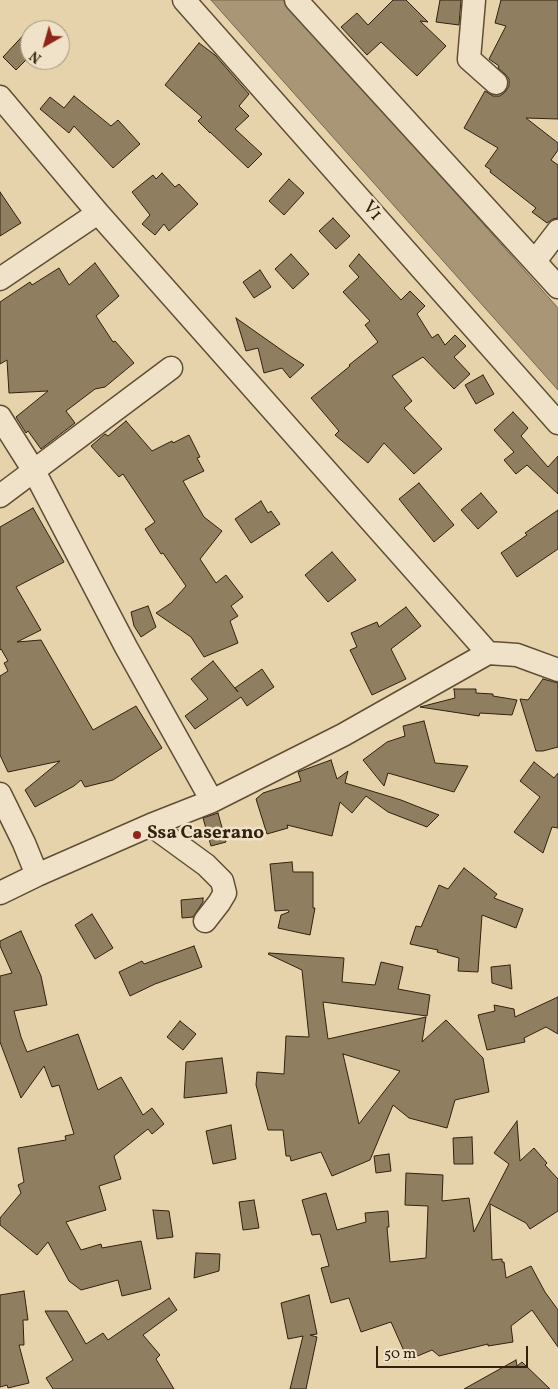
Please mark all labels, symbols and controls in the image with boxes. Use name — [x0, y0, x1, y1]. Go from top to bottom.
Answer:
north arrow — [20, 20, 70, 70]
text: N — [26, 46, 46, 67]
street label: V1 — [356, 197, 386, 227]
place label: Ssa Caserano — [147, 824, 264, 846]
marker: Ssa Caserano — [131, 829, 143, 841]
scale bar — [378, 1336, 530, 1368]
text: 50 m — [384, 1344, 416, 1365]

